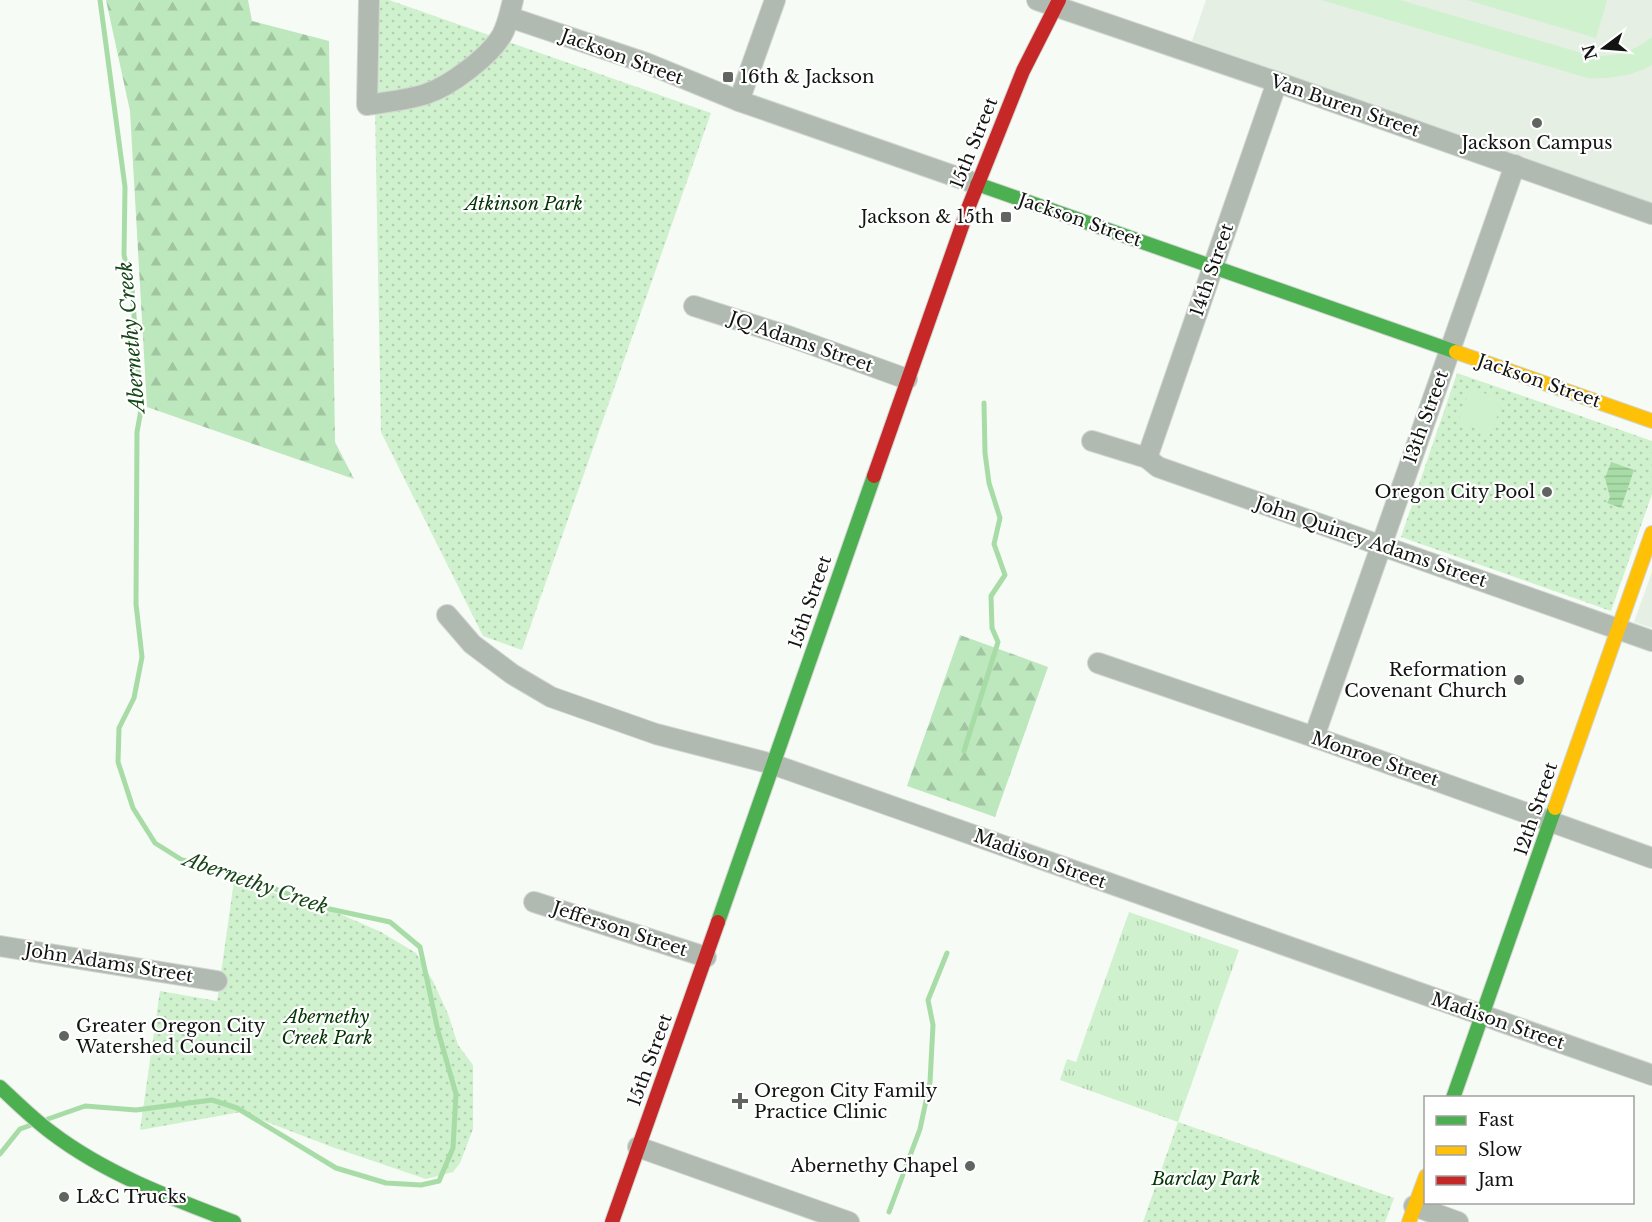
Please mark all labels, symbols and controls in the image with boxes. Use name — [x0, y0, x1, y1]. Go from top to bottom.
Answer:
north arrow — [1574, 18, 1634, 78]
street label: Jackson Street — [556, 24, 686, 89]
text: N — [1578, 42, 1601, 62]
place label: 16th & Jackson — [740, 66, 874, 88]
marker: 16th & Jackson — [721, 70, 735, 84]
street label: Van Buren Street — [1267, 70, 1423, 142]
street label: 15th Street — [946, 94, 1002, 192]
marker: Jackson Campus — [1530, 116, 1544, 130]
place label: Jackson Campus — [1460, 132, 1612, 154]
street label: Jackson Street — [1014, 188, 1145, 251]
park label: Atkinson Park — [463, 193, 583, 215]
place label: Jackson & 15th — [859, 206, 994, 228]
marker: Jackson & 15th — [999, 210, 1013, 224]
street label: 14th Street — [1186, 220, 1238, 319]
water label: Abernethy Creek — [112, 261, 150, 416]
street label: JQ Adams Street — [724, 306, 876, 377]
street label: Jackson Street — [1473, 349, 1604, 412]
street label: 13th Street — [1399, 367, 1453, 467]
place label: Oregon City Pool — [1375, 481, 1535, 503]
marker: Oregon City Pool — [1540, 485, 1554, 499]
street label: John Quincy Adams Street — [1250, 491, 1490, 592]
street label: 15th Street — [784, 552, 836, 651]
place label: Reformation Covenant Church — [1344, 659, 1507, 702]
marker: Reformation Covenant Church — [1512, 673, 1526, 687]
street label: Monroe Street — [1308, 727, 1442, 791]
street label: 12th Street — [1510, 759, 1562, 859]
street label: Madison Street — [971, 825, 1110, 893]
water label: Abernethy Creek — [178, 846, 331, 919]
street label: Jefferson Street — [548, 896, 690, 961]
street label: John Adams Street — [21, 939, 195, 987]
street label: Madison Street — [1428, 988, 1568, 1054]
park label: Abernethy Creek Park — [282, 1006, 373, 1049]
street label: 15th Street — [623, 1011, 677, 1109]
place label: Greater Oregon City Watershed Council — [75, 1015, 266, 1058]
marker: Greater Oregon City Watershed Council — [57, 1029, 71, 1043]
place label: Oregon City Family Practice Clinic — [754, 1080, 938, 1123]
marker: Oregon City Family Practice Clinic — [731, 1092, 749, 1110]
legend — [1424, 1096, 1634, 1204]
text: Fast — [1478, 1109, 1515, 1131]
text: Slow — [1478, 1139, 1523, 1161]
place label: Abernethy Chapel — [790, 1155, 958, 1177]
marker: Abernethy Chapel — [963, 1159, 977, 1173]
park label: Barclay Park — [1151, 1168, 1260, 1190]
text: Jam — [1476, 1169, 1514, 1191]
place label: L&C Trucks — [76, 1186, 187, 1208]
marker: L&C Trucks — [57, 1190, 71, 1204]

